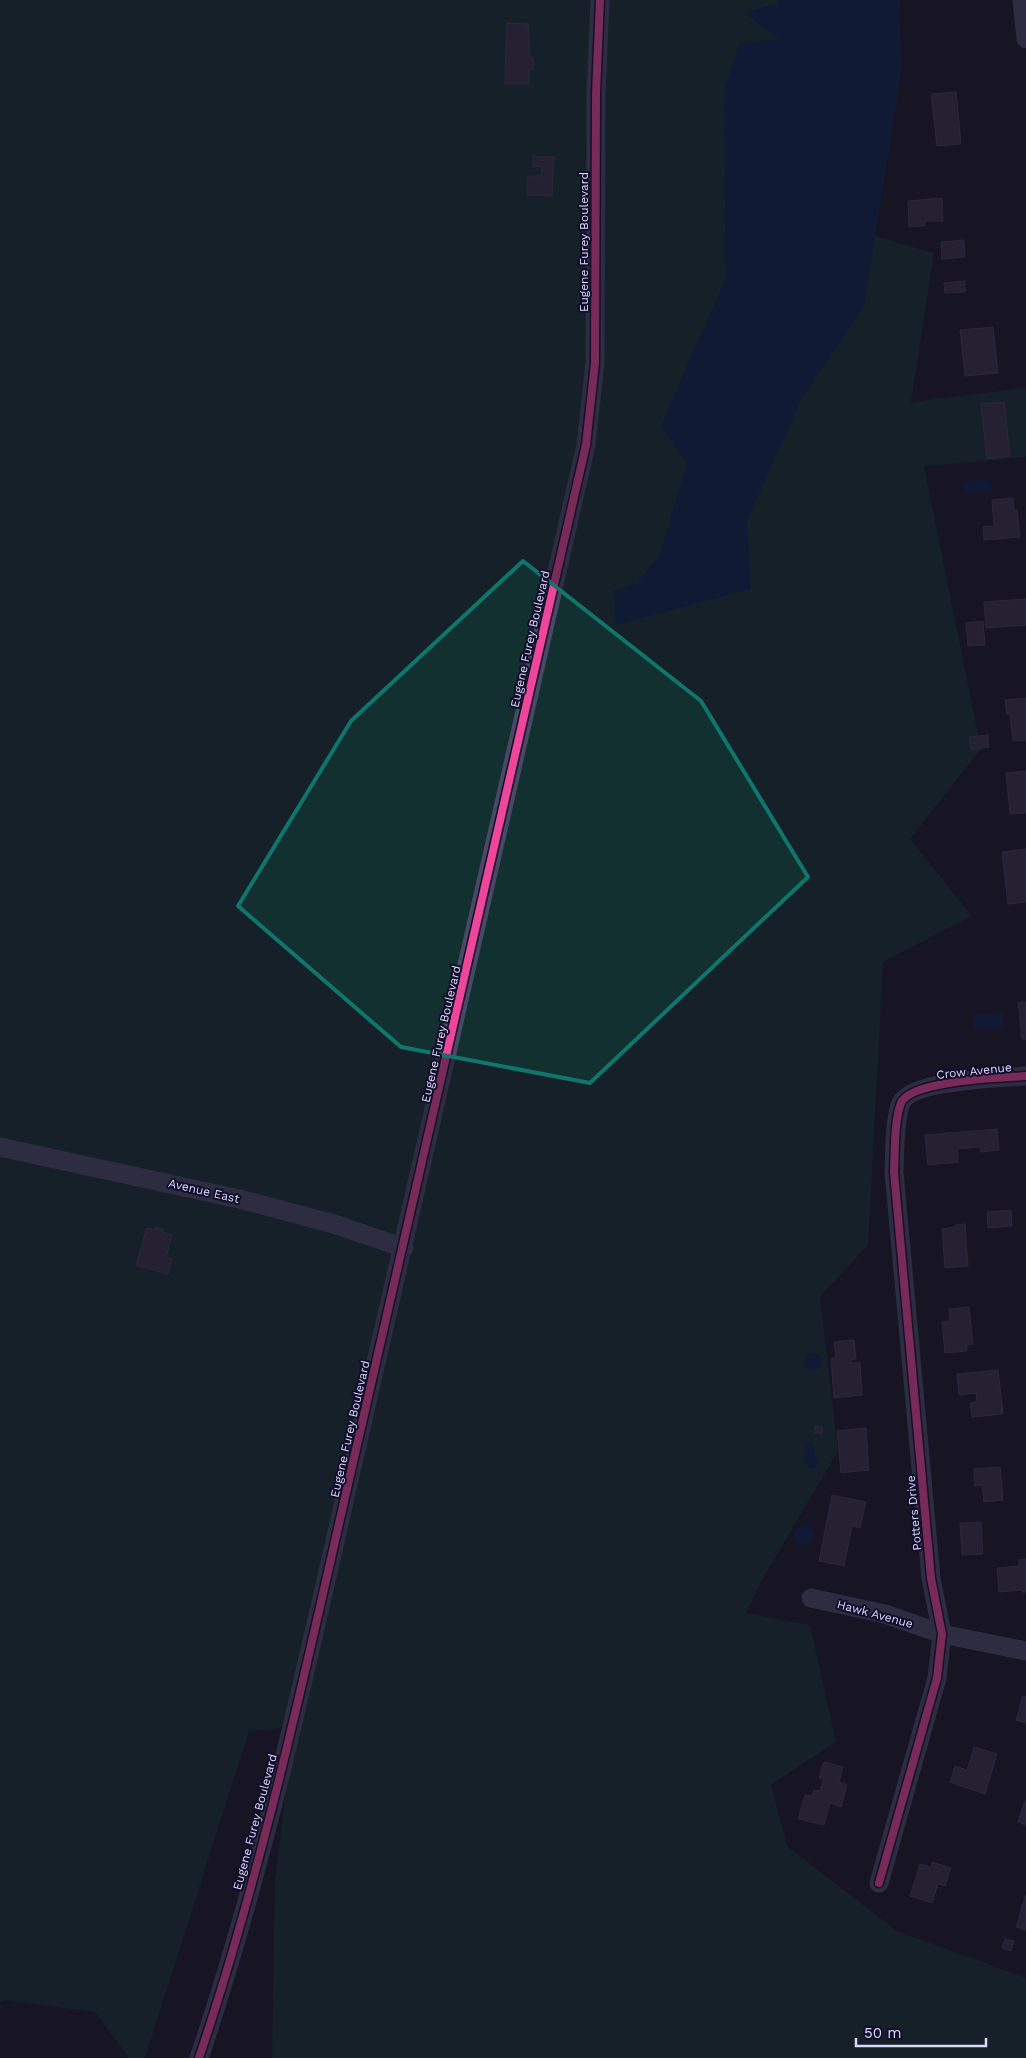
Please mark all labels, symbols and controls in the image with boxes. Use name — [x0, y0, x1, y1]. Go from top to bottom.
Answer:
street label: Eugene Furey Boulevard — [577, 172, 591, 312]
street label: Eugene Furey Boulevard — [507, 569, 553, 709]
street label: Eugene Furey Boulevard — [418, 964, 464, 1104]
street label: Crow Avenue — [936, 1060, 1012, 1082]
street label: Avenue East — [167, 1176, 241, 1206]
street label: Eugene Furey Boulevard — [327, 1359, 373, 1499]
street label: Potters Drive — [904, 1475, 924, 1551]
street label: Hawk Avenue — [836, 1597, 915, 1631]
street label: Eugene Furey Boulevard — [230, 1752, 280, 1892]
scale bar — [856, 2016, 986, 2048]
text: 50 m — [864, 2024, 901, 2042]

